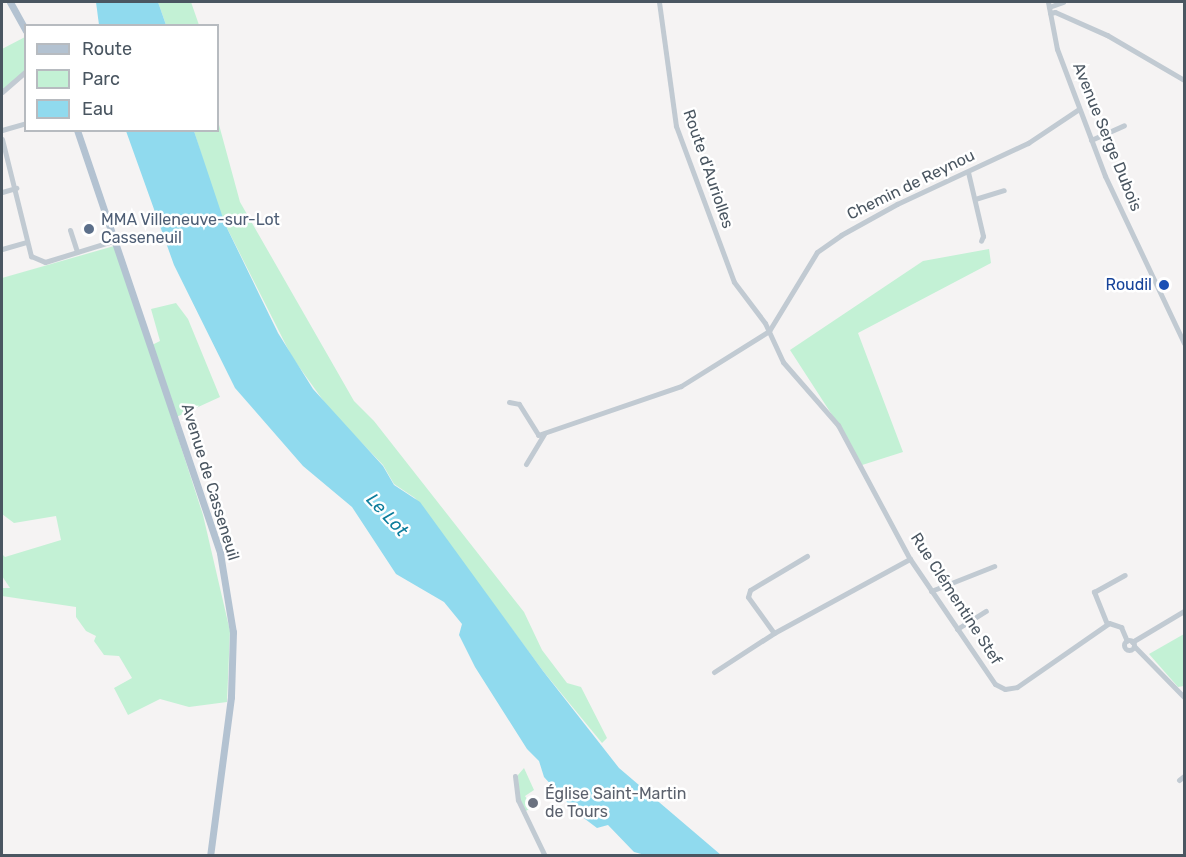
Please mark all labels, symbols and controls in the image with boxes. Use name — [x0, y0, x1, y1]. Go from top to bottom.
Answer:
legend — [24, 24, 219, 132]
text: Route — [82, 38, 132, 60]
street label: Avenue Serge Dubois — [1068, 60, 1146, 214]
text: Parc — [82, 68, 120, 90]
text: Eau — [82, 98, 114, 120]
street label: Route d'Auriolles — [679, 107, 737, 231]
street label: Chemin de Reynou — [844, 146, 978, 224]
place label: MMA Villeneuve-sur-Lot Casseneuil — [101, 210, 281, 248]
marker: MMA Villeneuve-sur-Lot Casseneuil — [82, 222, 96, 236]
place label: Roudil — [1106, 275, 1152, 295]
marker: Roudil — [1157, 278, 1171, 292]
street label: Avenue de Casseneuil — [177, 401, 243, 563]
water label: Le Lot — [362, 489, 412, 541]
street label: Rue Clémentine Stef — [906, 530, 1006, 668]
place label: Église Saint-Martin de Tours — [545, 784, 686, 822]
marker: Église Saint-Martin de Tours — [526, 796, 540, 810]

